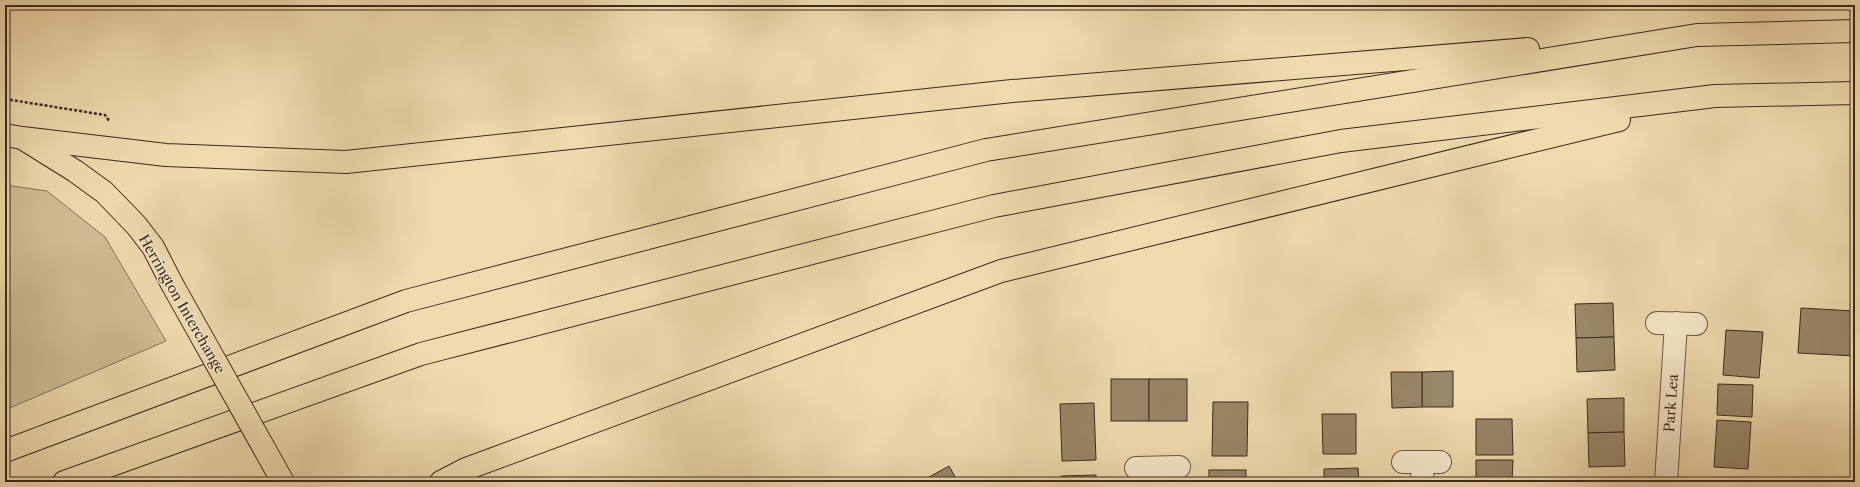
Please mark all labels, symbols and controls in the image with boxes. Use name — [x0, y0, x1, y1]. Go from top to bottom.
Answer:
street label: Herrington Interchange — [135, 231, 229, 377]
street label: Park Lea — [1660, 373, 1682, 433]

